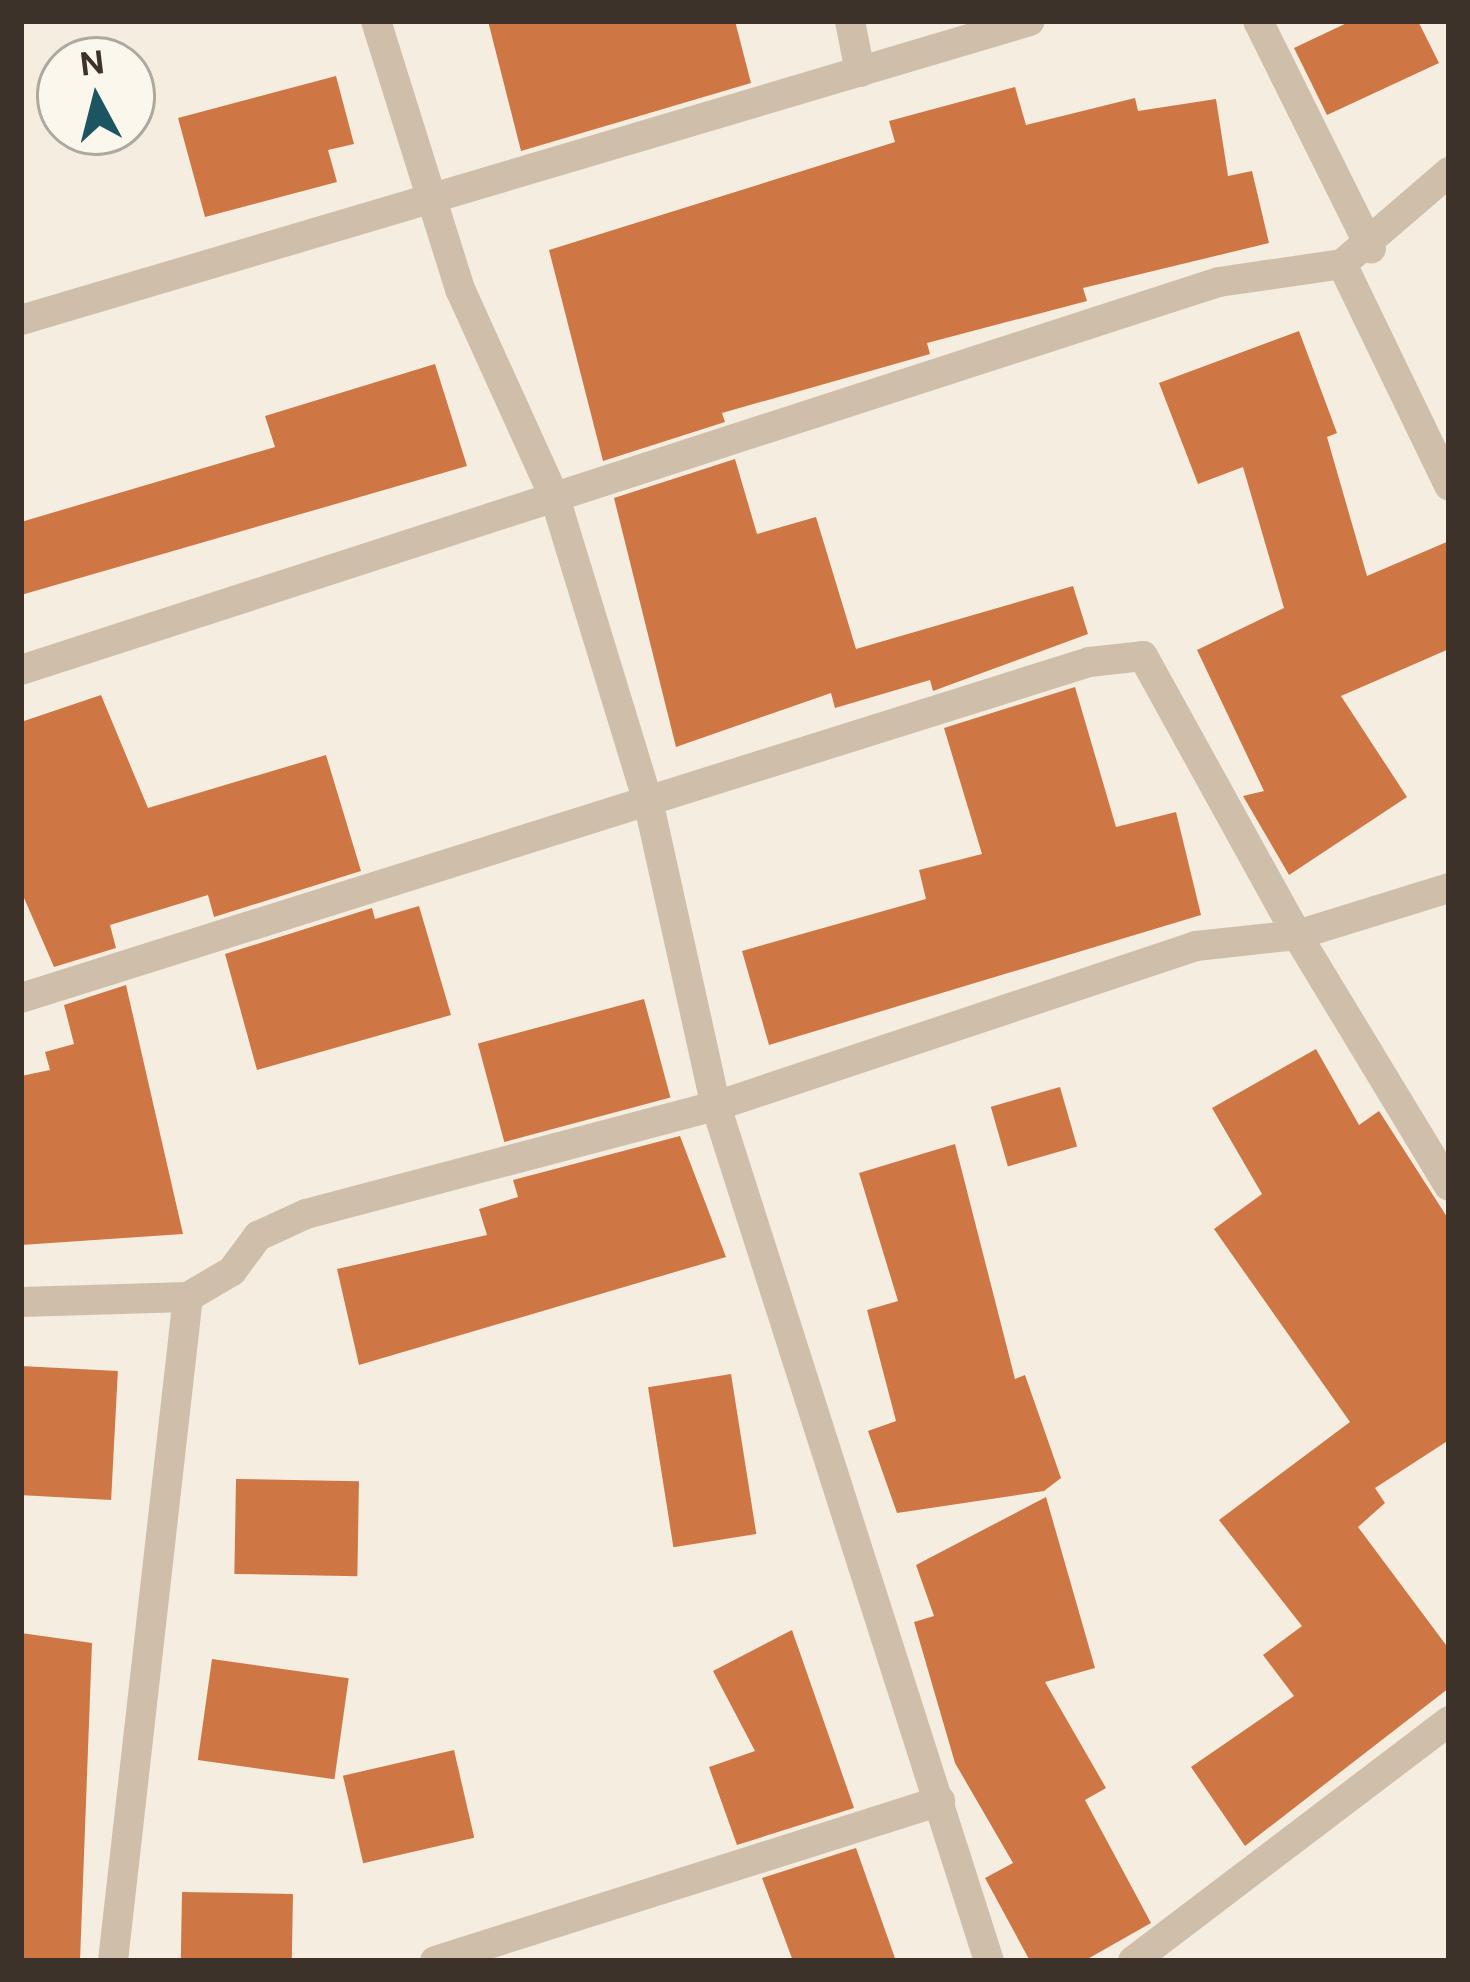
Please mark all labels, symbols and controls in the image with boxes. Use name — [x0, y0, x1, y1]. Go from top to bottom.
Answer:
north arrow — [36, 36, 156, 156]
text: N — [77, 40, 106, 86]

